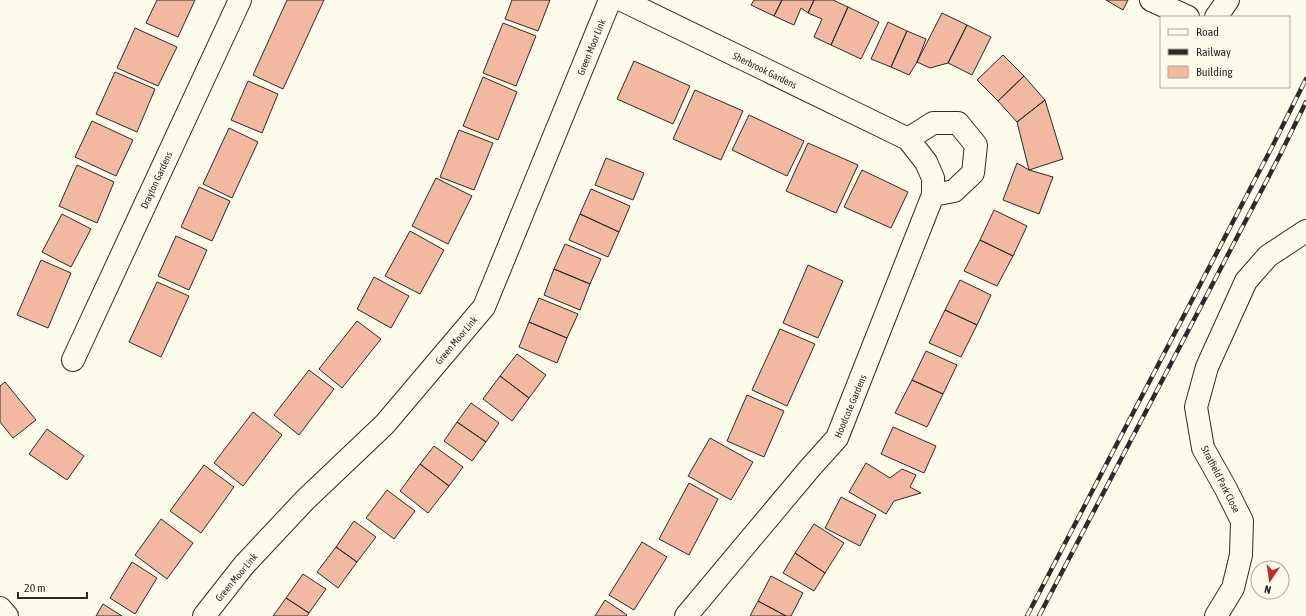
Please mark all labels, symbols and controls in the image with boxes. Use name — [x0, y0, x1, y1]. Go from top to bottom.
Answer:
legend — [1160, 16, 1290, 88]
street label: Green Moor Link — [575, 17, 608, 77]
text: Road — [1196, 25, 1219, 39]
text: Railway — [1196, 45, 1231, 59]
street label: Sherbrook Gardens — [731, 50, 799, 91]
text: Building — [1196, 65, 1234, 79]
street label: Drayton Gardens — [138, 150, 175, 210]
street label: Green Moor Link — [433, 314, 480, 367]
street label: Hoodcote Gardens — [832, 373, 869, 439]
street label: Stratfield Park Close — [1199, 444, 1242, 515]
street label: Green Moor Link — [213, 551, 260, 604]
north arrow — [1250, 560, 1290, 600]
scale bar — [18, 574, 87, 600]
text: 20 m — [24, 581, 46, 595]
text: N — [1263, 583, 1272, 596]

